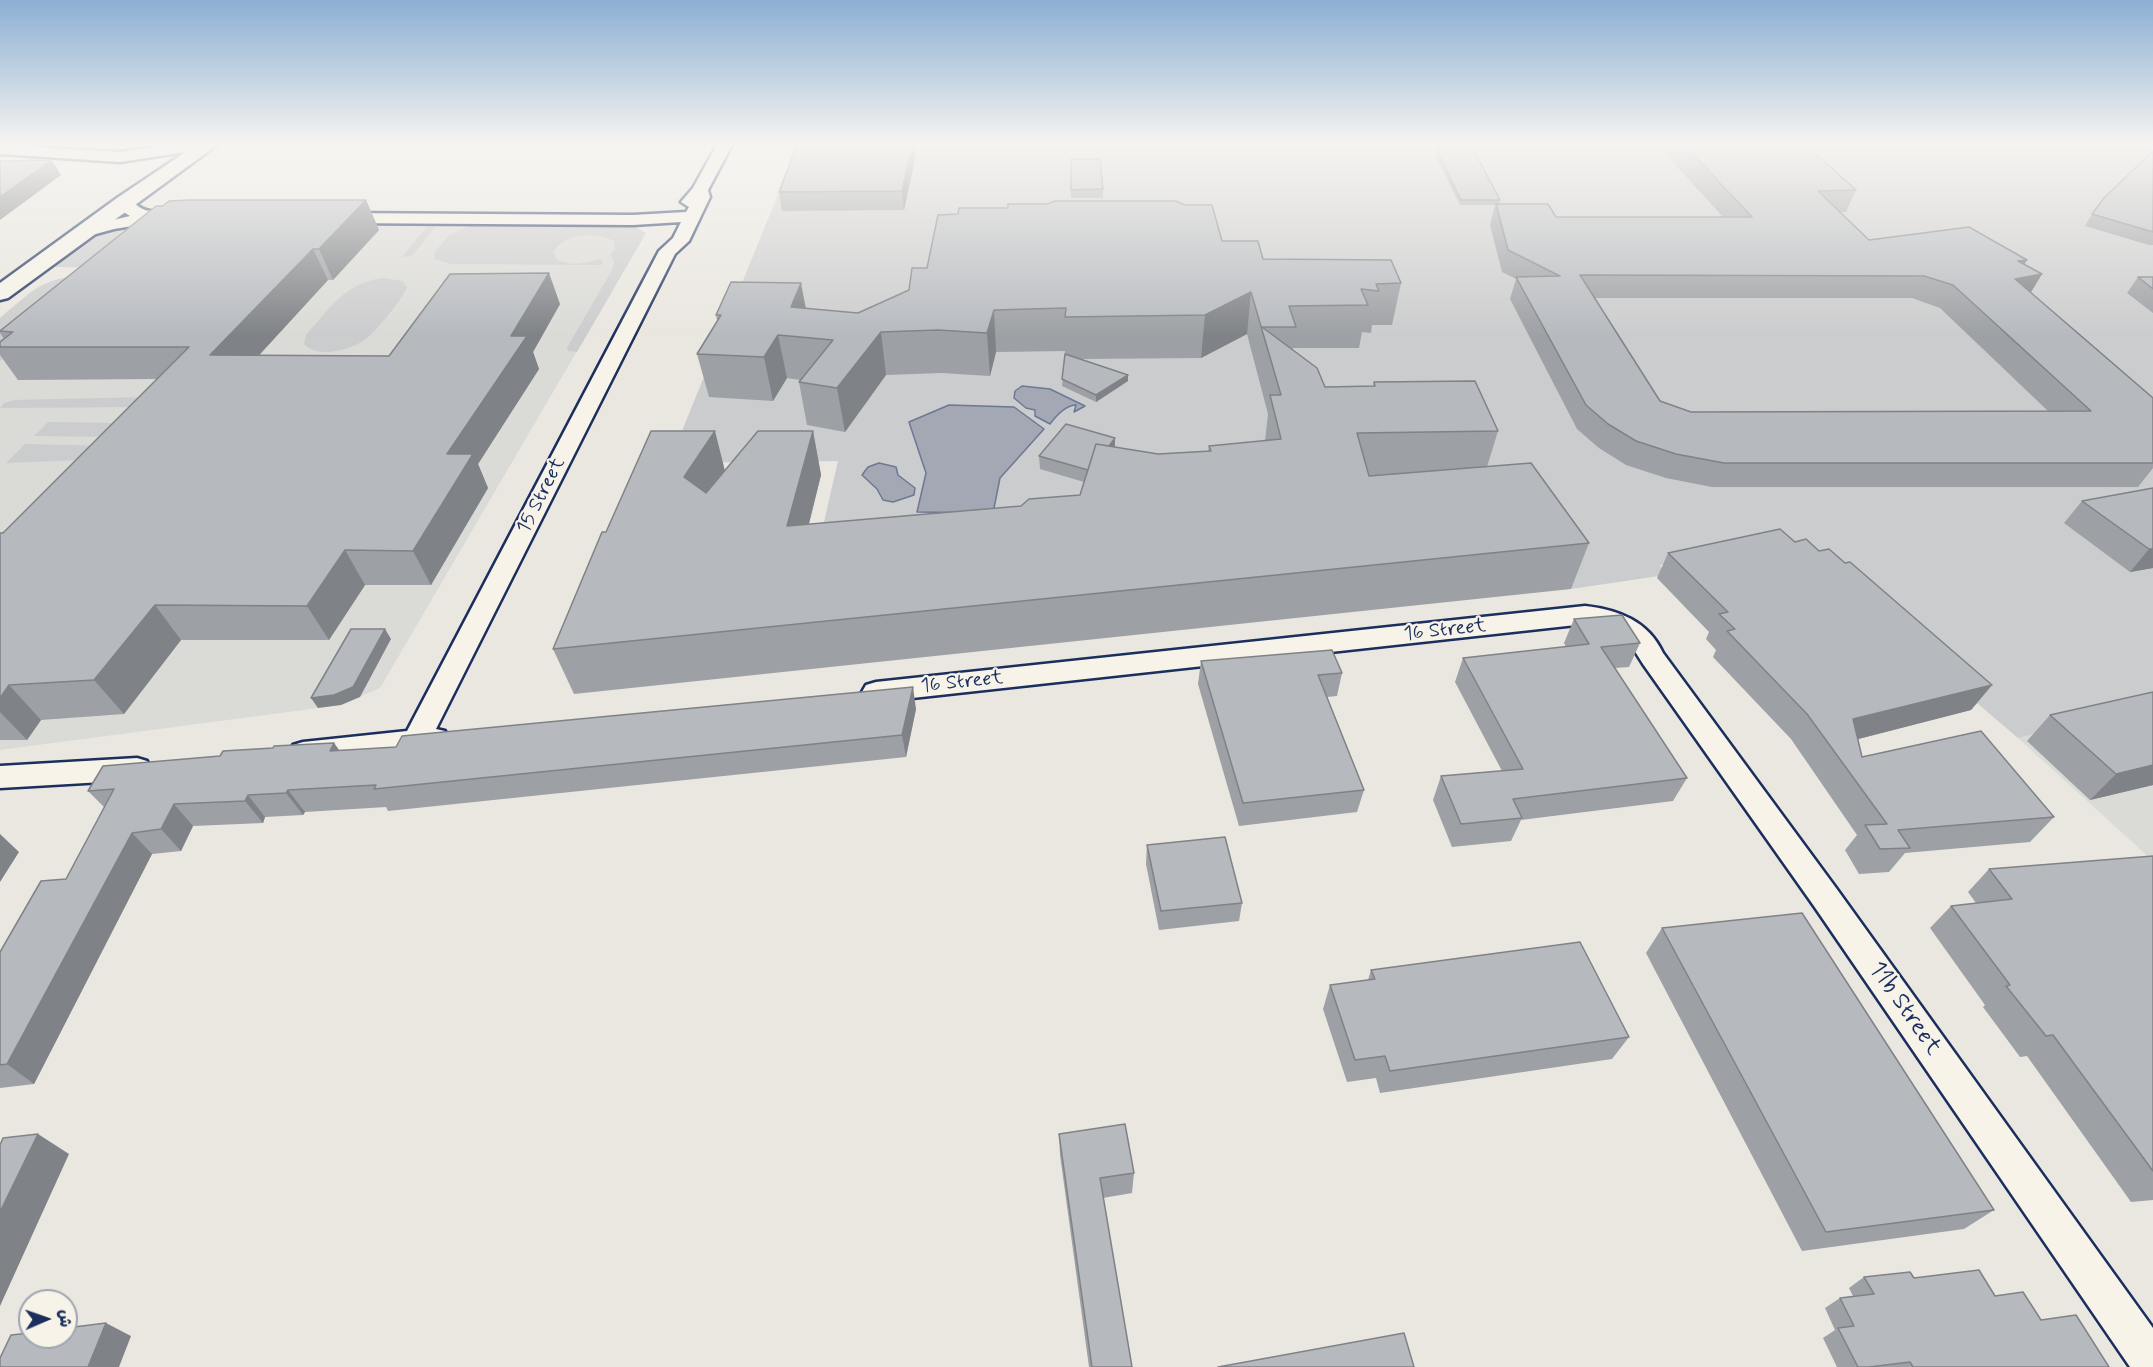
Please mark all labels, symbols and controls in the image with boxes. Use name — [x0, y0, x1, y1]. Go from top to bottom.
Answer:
street label: 15 Street — [513, 454, 571, 538]
street label: 16 Street — [1403, 615, 1487, 647]
street label: 16 Street — [920, 667, 1004, 699]
street label: 11b Street — [1861, 956, 1947, 1062]
north arrow — [18, 1289, 78, 1349]
text: ش — [54, 1309, 75, 1328]

